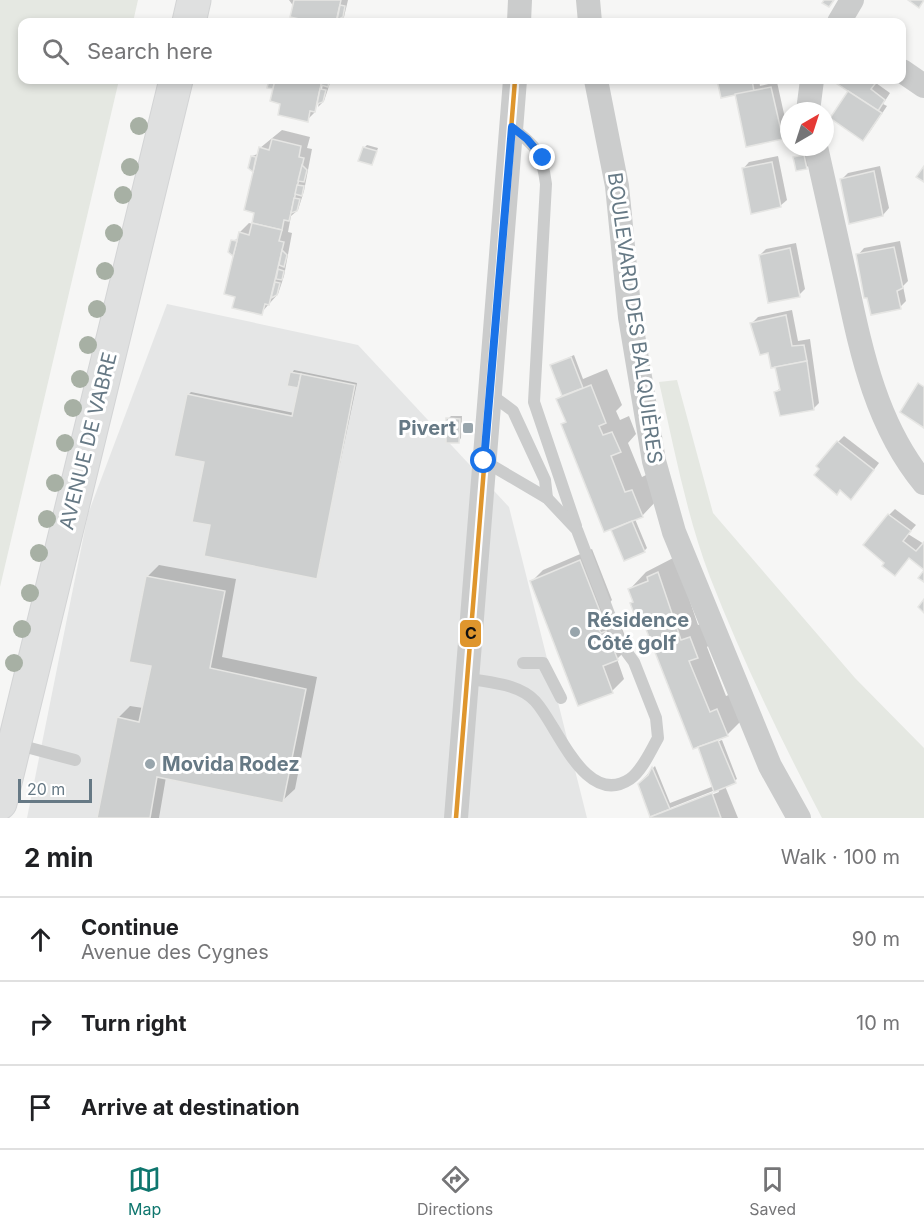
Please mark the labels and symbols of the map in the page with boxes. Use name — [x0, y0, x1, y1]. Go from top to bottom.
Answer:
north arrow — [780, 102, 834, 156]
route end — [529, 144, 555, 170]
street label: BOULEVARD DES BALQUIÈRES — [603, 171, 668, 465]
street label: AVENUE DE VABRE — [54, 350, 122, 532]
place label: Pivert — [398, 416, 456, 440]
marker: Pivert — [461, 421, 475, 435]
route start — [470, 447, 496, 473]
place label: Résidence Côté golf — [587, 608, 689, 655]
line badge: C — [459, 619, 482, 648]
text: C — [465, 623, 477, 643]
marker: Résidence Côté golf — [568, 625, 582, 639]
place label: Movida Rodez — [162, 752, 300, 776]
marker: Movida Rodez — [143, 757, 157, 771]
scale bar — [18, 776, 92, 804]

